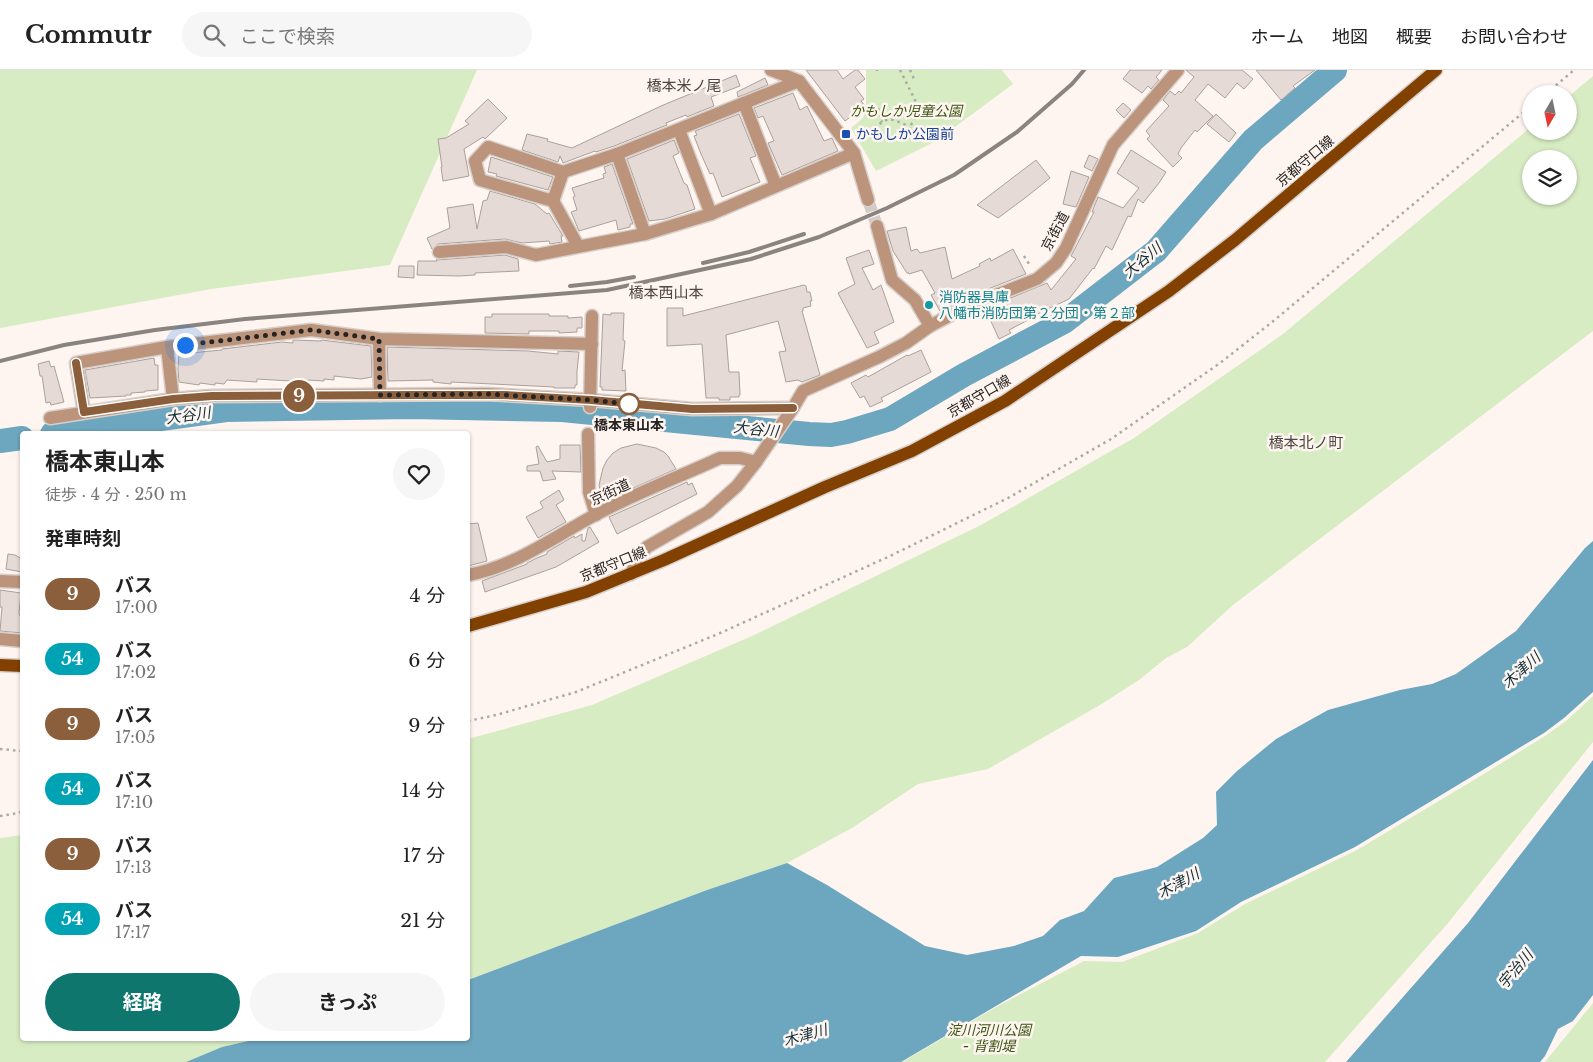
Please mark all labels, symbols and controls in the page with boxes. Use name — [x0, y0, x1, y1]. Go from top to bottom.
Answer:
search box — [182, 12, 532, 57]
text: Commutr — [25, 20, 152, 49]
icon: search — [200, 21, 228, 49]
text: ここで検索 — [240, 25, 335, 48]
text: ホーム — [1251, 26, 1304, 48]
text: 地図 — [1332, 26, 1368, 48]
text: 概要 — [1396, 26, 1432, 48]
text: お問い合わせ — [1460, 26, 1568, 48]
district label: 橋本米ノ尾 — [646, 76, 722, 95]
north arrow — [1522, 85, 1578, 140]
map controls — [1522, 85, 1577, 205]
park label: かもしか児童公園 — [850, 102, 964, 120]
place label: かもしか公園前 — [856, 125, 954, 143]
marker: かもしか公園前 — [840, 128, 852, 140]
street label: 京都守口線 — [1272, 132, 1338, 190]
button: layers — [1522, 150, 1577, 205]
street label: 京街道 — [1037, 208, 1073, 254]
water label: 大谷川 — [1119, 237, 1167, 282]
district label: 橋本西山本 — [628, 283, 704, 302]
place label: 消防器具庫 八幡市消防団第２分団・第２部 — [939, 288, 1135, 322]
marker: 消防器具庫 八幡市消防団第２分団・第２部 — [923, 299, 935, 311]
your location — [173, 333, 198, 358]
street label: 京都守口線 — [944, 371, 1014, 421]
line badge: 9 — [283, 380, 315, 412]
text: 9 — [293, 385, 305, 407]
marker: 橋本東山本 — [618, 393, 640, 415]
water label: 大谷川 — [164, 402, 214, 428]
place label: 橋本東山本 — [594, 416, 664, 434]
water label: 大谷川 — [733, 417, 781, 441]
district label: 橋本北ノ町 — [1268, 433, 1344, 452]
text: 橋本東山本 — [45, 447, 165, 476]
button: heart — [393, 448, 445, 500]
street label: 京街道 — [587, 475, 633, 509]
text: 徒歩 · 4 分 · 250 m — [45, 484, 187, 504]
text: 発車時刻 — [45, 527, 121, 550]
street label: 京都守口線 — [577, 543, 649, 585]
text: バス — [115, 574, 153, 597]
text: 9 — [66, 583, 79, 605]
text: 4 分 — [409, 584, 445, 607]
text: 17:00 — [115, 597, 158, 617]
text: バス — [115, 639, 153, 662]
water label: 木津川 — [1498, 647, 1546, 692]
text: 54 — [61, 648, 84, 670]
text: 6 分 — [408, 649, 445, 672]
text: 17:02 — [115, 662, 156, 682]
text: バス — [115, 704, 153, 727]
text: 9 — [66, 713, 79, 735]
text: 9 分 — [408, 714, 445, 737]
text: 17:05 — [115, 727, 155, 747]
text: バス — [115, 769, 153, 792]
text: 54 — [61, 778, 84, 800]
text: 14 分 — [401, 779, 445, 802]
text: 17:10 — [115, 792, 153, 812]
text: バス — [115, 834, 153, 857]
text: 9 — [66, 843, 79, 865]
text: 17 分 — [403, 844, 445, 867]
text: 17:13 — [115, 857, 152, 877]
water label: 木津川 — [1154, 863, 1204, 902]
text: バス — [115, 899, 153, 922]
text: 54 — [61, 908, 84, 930]
text: 21 分 — [400, 909, 445, 932]
text: 17:17 — [115, 922, 150, 942]
water label: 宇治川 — [1493, 944, 1538, 992]
button: 経路 — [45, 973, 240, 1031]
button: きっぷ — [250, 973, 445, 1031]
water label: 木津川 — [781, 1019, 831, 1050]
park label: 淀川河川公園 - 背割堤 — [947, 1021, 1033, 1055]

